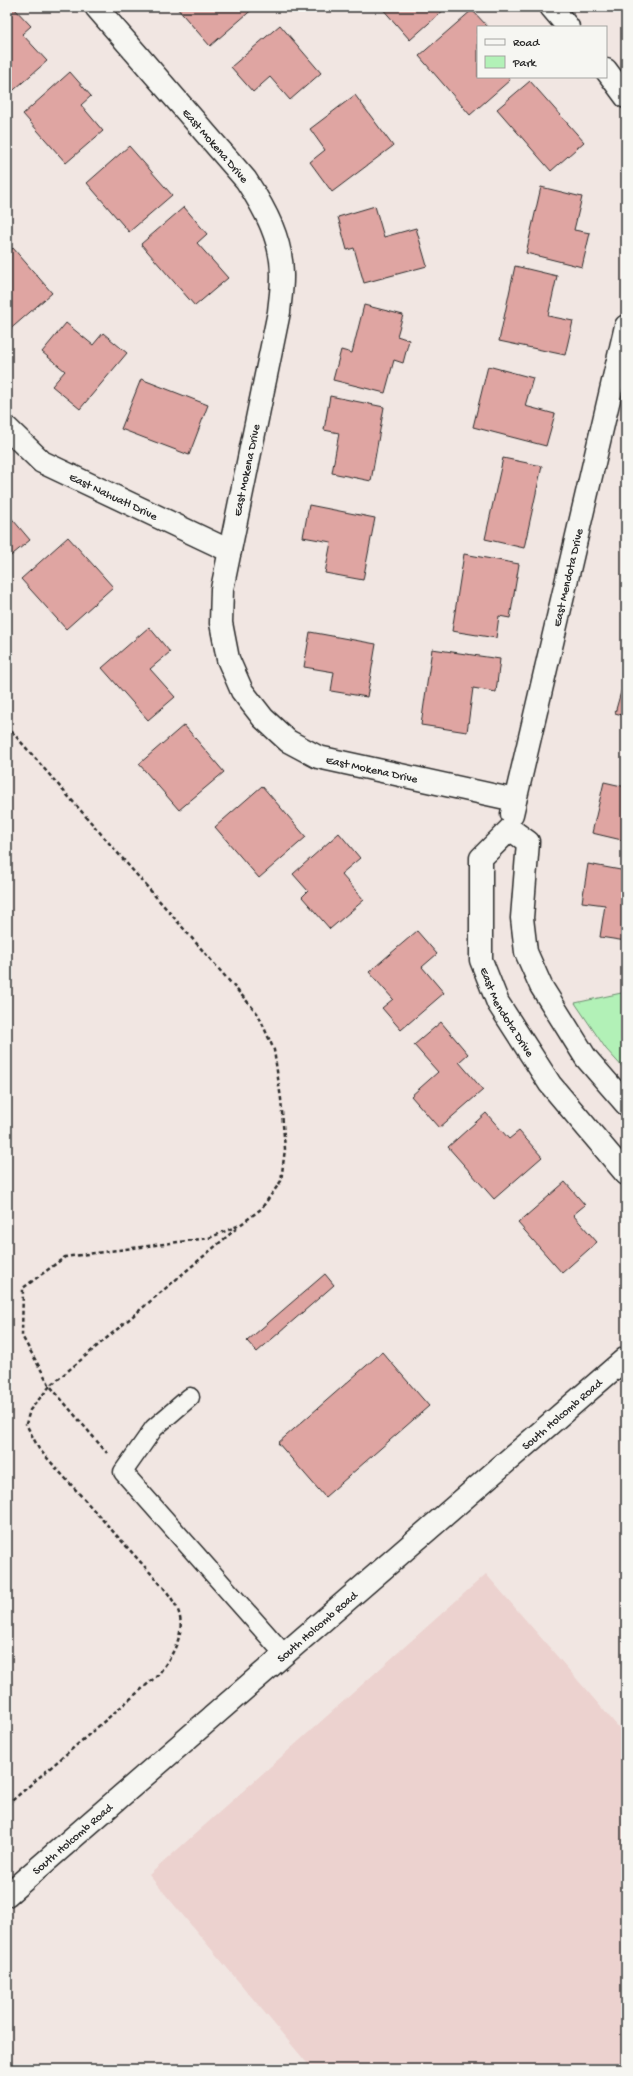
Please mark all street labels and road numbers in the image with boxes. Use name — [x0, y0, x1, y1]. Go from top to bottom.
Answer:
street label: East Mokena Drive — [178, 107, 251, 187]
street label: East Mokena Drive — [231, 422, 265, 518]
street label: East Nahuatl Drive — [66, 471, 160, 525]
street label: East Mendota Drive — [551, 527, 588, 628]
street label: East Mokena Drive — [324, 754, 420, 788]
street label: East Mendota Drive — [476, 966, 536, 1061]
street label: South Holcomb Road — [520, 1376, 606, 1454]
street label: South Holcomb Road — [275, 1589, 362, 1666]
street label: South Holcomb Road — [30, 1801, 117, 1879]

